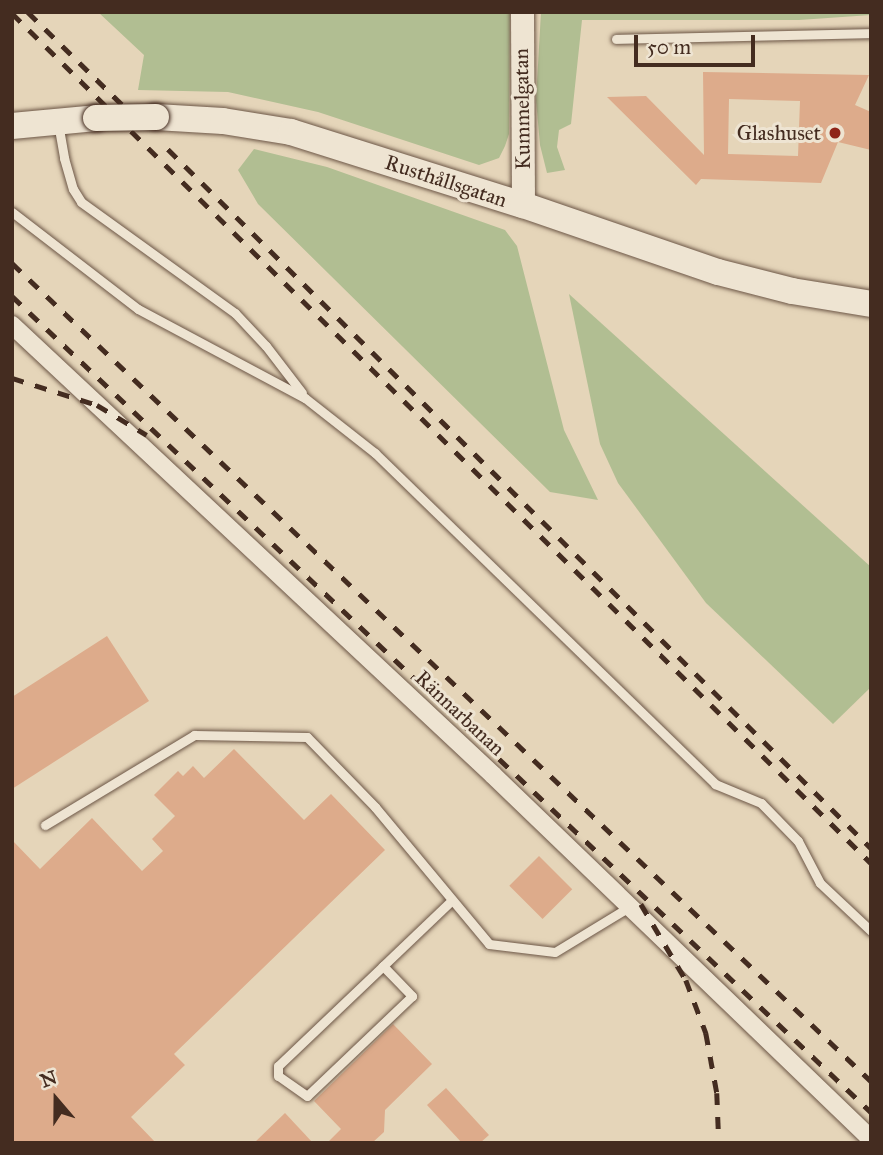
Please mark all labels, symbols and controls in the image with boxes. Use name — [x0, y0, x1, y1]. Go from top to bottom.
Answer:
scale bar — [638, 21, 759, 65]
text: 50 m — [647, 34, 691, 60]
street label: Kummelgatan — [508, 48, 536, 170]
place label: Glashuset — [737, 120, 821, 146]
marker: Glashuset — [827, 125, 843, 141]
street label: Rusthållsgatan — [382, 149, 510, 213]
street label: Rännarbanan — [410, 665, 510, 761]
north arrow — [21, 1064, 91, 1134]
text: N — [37, 1065, 60, 1092]

